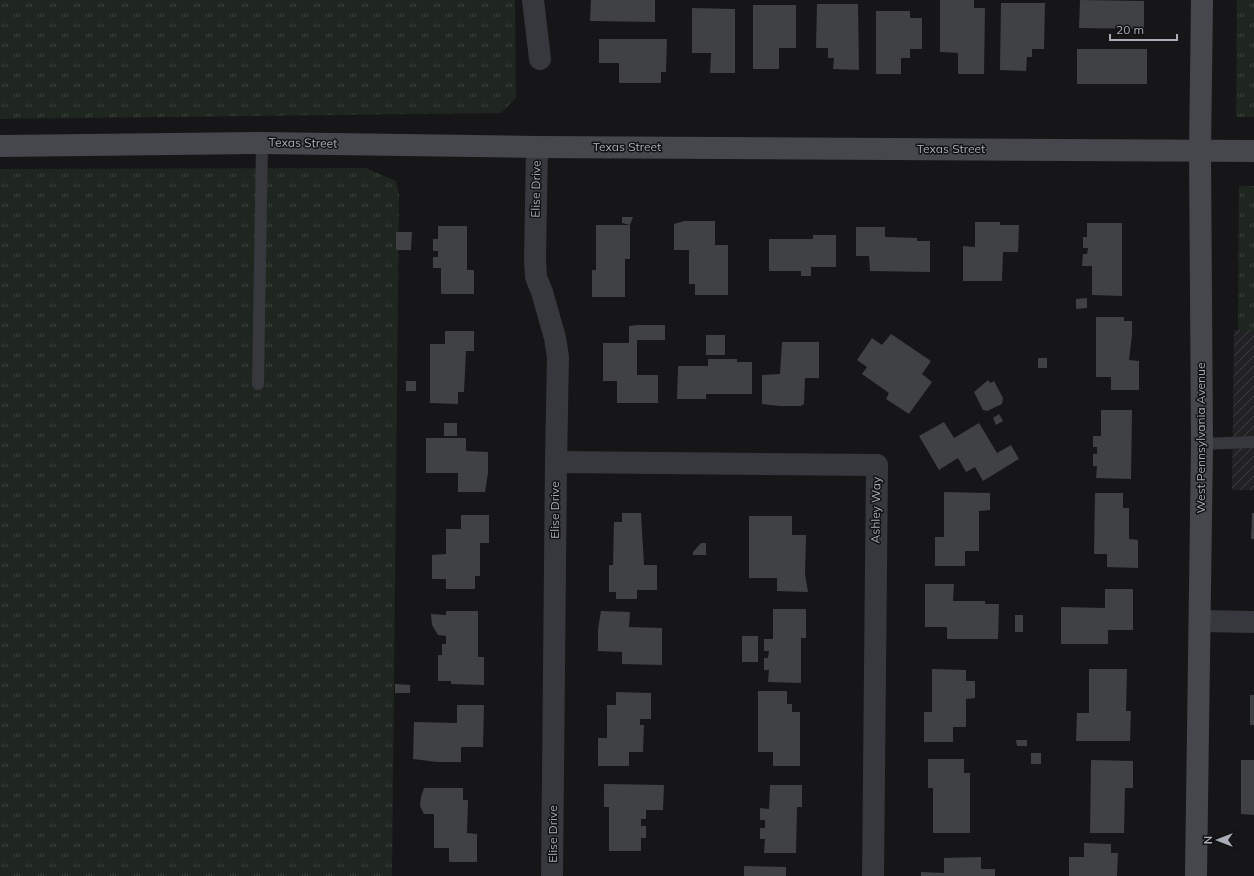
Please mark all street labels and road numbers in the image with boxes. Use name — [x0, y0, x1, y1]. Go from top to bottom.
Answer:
street label: Texas Street — [269, 134, 337, 151]
street label: Texas Street — [593, 139, 661, 154]
street label: Texas Street — [917, 141, 985, 156]
street label: Elise Drive — [528, 160, 543, 218]
street label: West Pennsylvania Avenue — [1193, 362, 1208, 514]
street label: Ashley Way — [867, 476, 884, 543]
street label: Elise Drive — [547, 481, 562, 539]
street label: Elise Drive — [545, 805, 560, 863]

